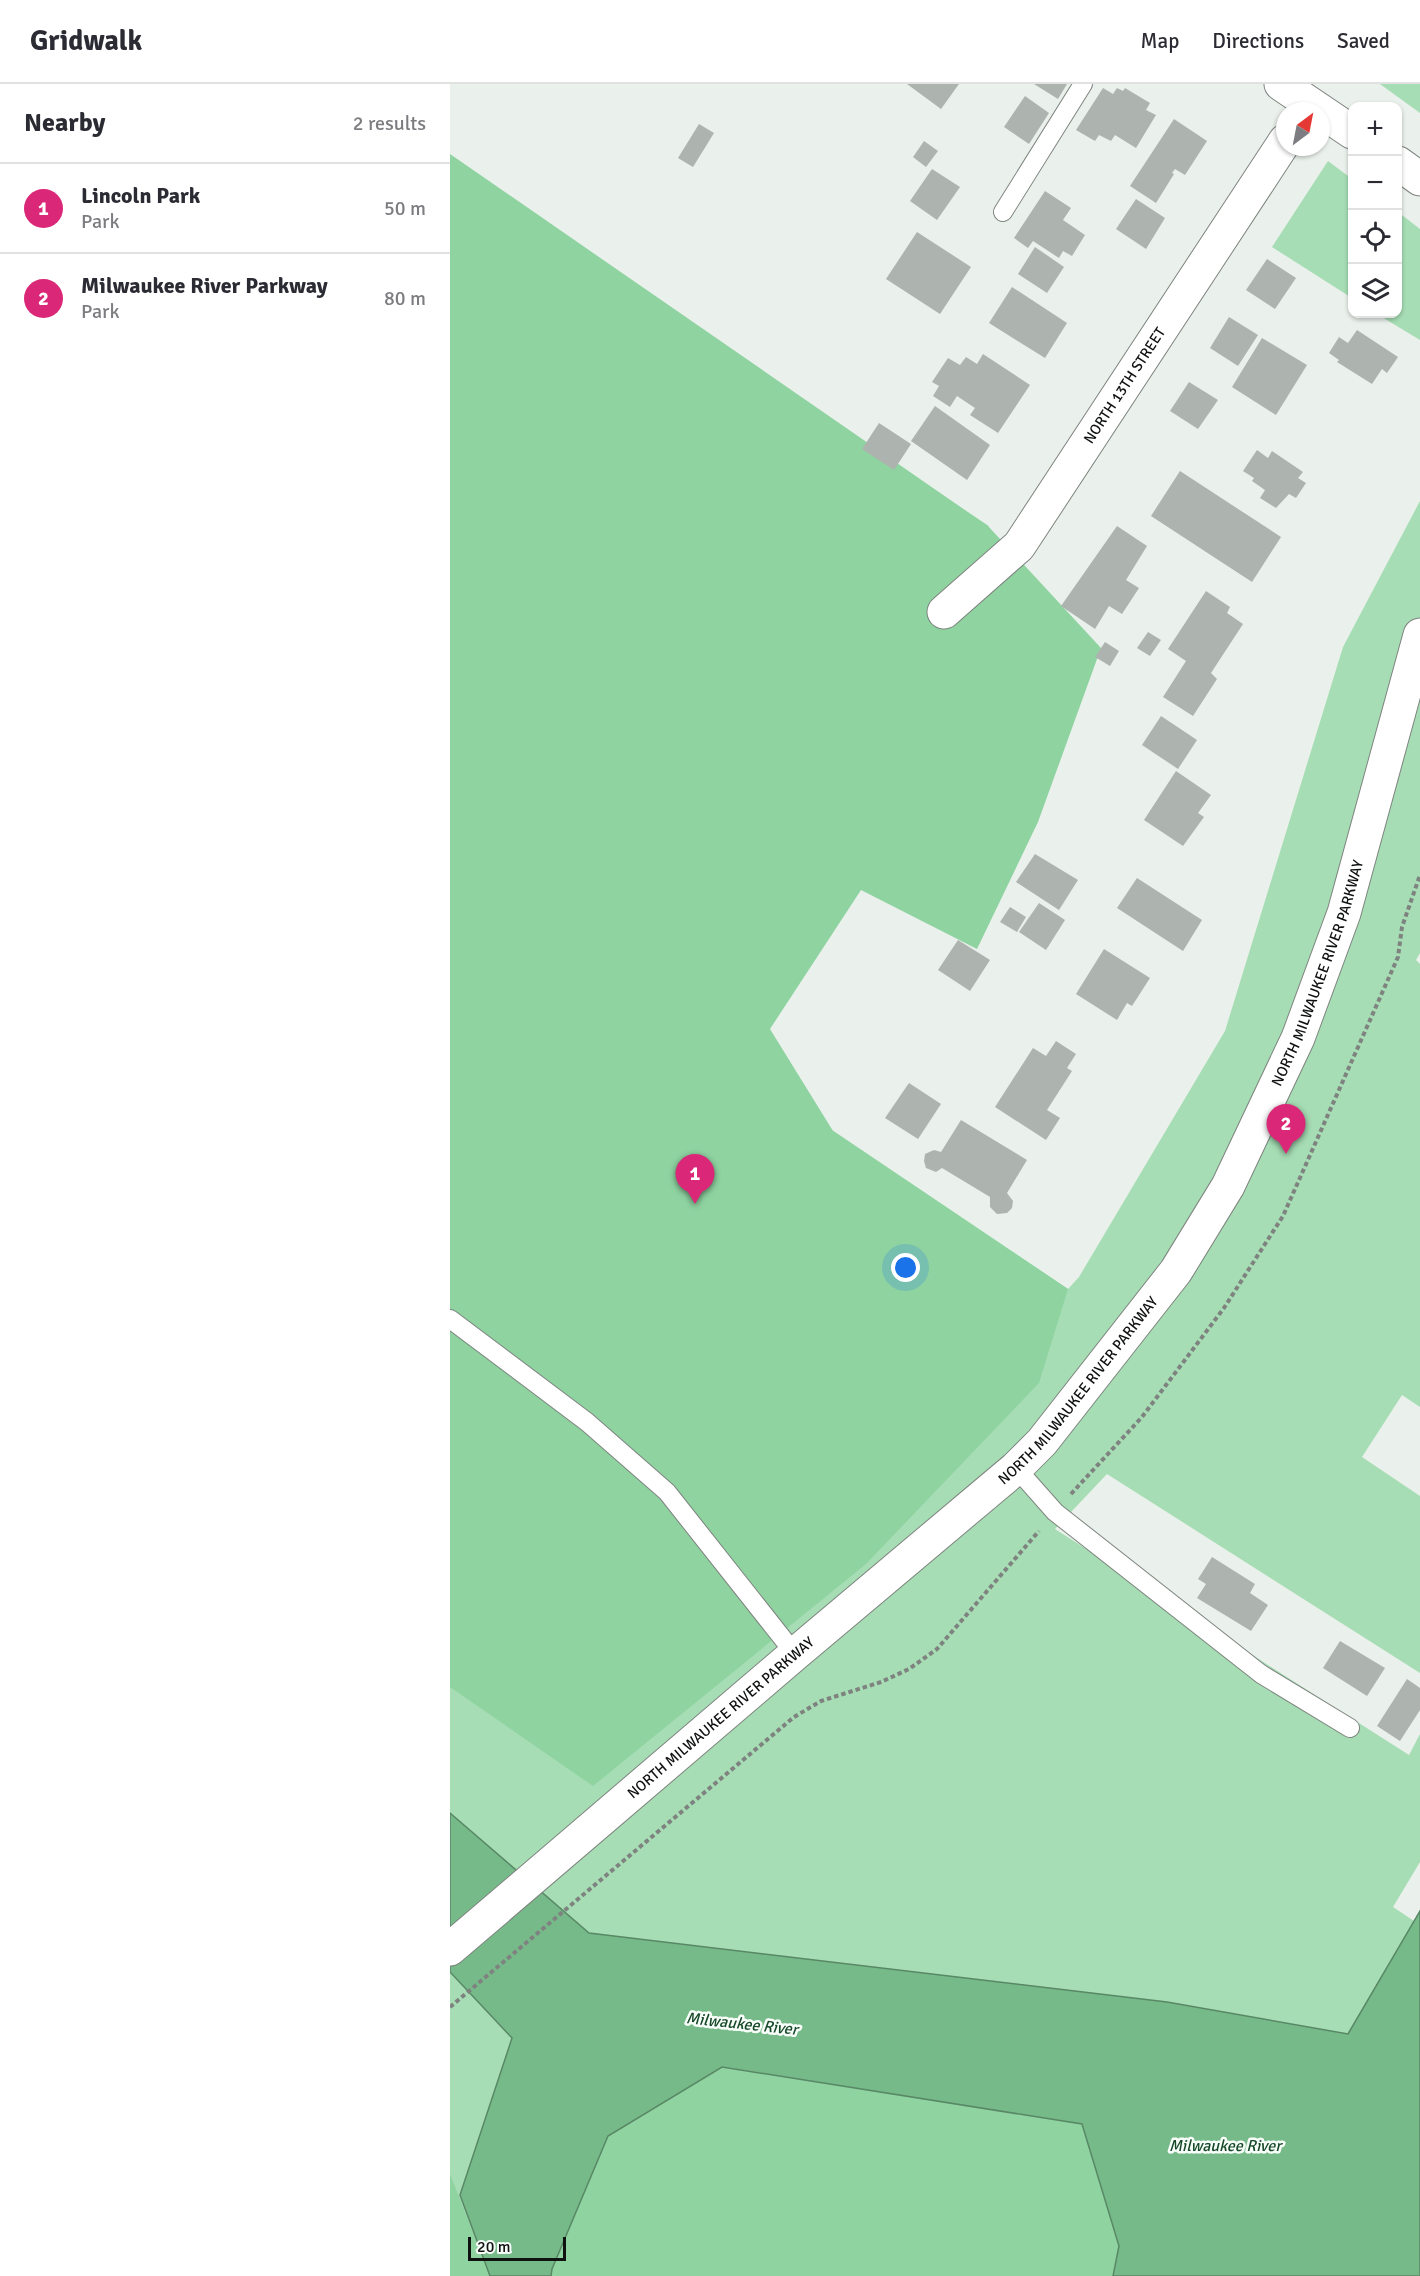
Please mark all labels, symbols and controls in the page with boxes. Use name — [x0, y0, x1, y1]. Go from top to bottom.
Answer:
text: Gridwalk — [30, 24, 142, 58]
text: Map — [1141, 28, 1179, 54]
text: Directions — [1212, 28, 1304, 54]
text: Saved — [1337, 28, 1390, 54]
north arrow — [1276, 102, 1330, 156]
map controls — [1348, 102, 1402, 318]
button: + — [1348, 102, 1402, 156]
text: Nearby — [24, 107, 105, 139]
text: 2 results — [353, 111, 426, 136]
button: − — [1348, 156, 1402, 210]
text: Lincoln Park — [81, 182, 200, 209]
text: 1 — [38, 196, 49, 221]
text: 50 m — [384, 196, 426, 221]
text: Park — [81, 209, 119, 234]
button: locate — [1348, 210, 1402, 264]
button: layers — [1348, 264, 1402, 318]
text: Milwaukee River Parkway — [81, 272, 328, 299]
text: 2 — [38, 286, 49, 311]
text: 80 m — [384, 286, 426, 311]
text: Park — [81, 299, 119, 324]
street label: NORTH 13TH STREET — [1080, 323, 1170, 447]
street label: NORTH MILWAUKEE RIVER PARKWAY — [1268, 858, 1367, 1089]
pin: 2 — [1266, 1104, 1306, 1154]
pin: 1 — [676, 1154, 714, 1204]
your location — [891, 1253, 920, 1282]
street label: NORTH MILWAUKEE RIVER PARKWAY — [994, 1293, 1162, 1488]
street label: NORTH MILWAUKEE RIVER PARKWAY — [624, 1633, 818, 1802]
water label: Milwaukee River — [685, 2008, 801, 2040]
water label: Milwaukee River — [1169, 2136, 1283, 2156]
scale bar — [468, 2234, 566, 2262]
text: 20 m — [477, 2237, 511, 2257]

